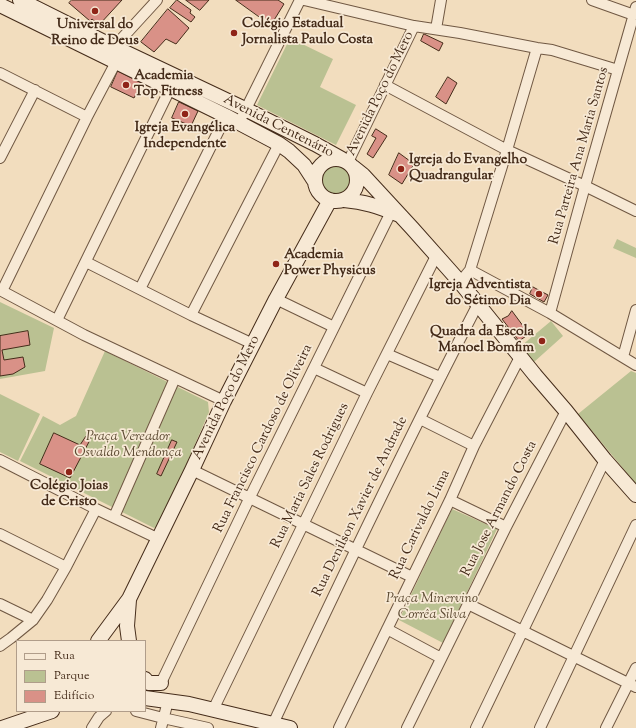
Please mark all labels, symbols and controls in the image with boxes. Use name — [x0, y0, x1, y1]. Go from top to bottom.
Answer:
marker: Universal do Reino de Deus — [90, 6, 100, 16]
place label: Colégio Estadual Jornalista Paulo Costa — [242, 17, 373, 50]
place label: Universal do Reino de Deus — [51, 18, 139, 50]
marker: Colégio Estadual Jornalista Paulo Costa — [229, 28, 239, 38]
street label: Avenida Poço do Mero — [344, 29, 418, 159]
street label: Rua Parteira Ana Maria Santos — [547, 65, 613, 247]
place label: Academia Top Fitness — [134, 69, 203, 102]
marker: Academia Top Fitness — [121, 80, 131, 90]
street label: Avenida Centenário — [220, 92, 336, 162]
marker: Igreja Evangélica Independente — [180, 109, 190, 119]
place label: Igreja Evangélica Independente — [135, 121, 235, 154]
place label: Igreja do Evangelho Quadrangular — [409, 153, 527, 186]
marker: Igreja do Evangelho Quadrangular — [396, 164, 406, 174]
place label: Academia Power Physicus — [284, 248, 376, 280]
marker: Academia Power Physicus — [271, 259, 281, 269]
place label: Igreja Adventista do Sétimo Dia — [429, 278, 531, 310]
marker: Igreja Adventista do Sétimo Dia — [534, 289, 544, 299]
place label: Quadra da Escola Manoel Bomfim — [430, 325, 534, 358]
street label: Avenida Poço do Mero — [190, 333, 264, 463]
marker: Quadra da Escola Manoel Bomfim — [537, 336, 547, 346]
street label: Rua Francisco Cardoso de Oliveira — [211, 342, 317, 536]
street label: Rua Maria Sales Rodrigues — [268, 401, 354, 551]
street label: Rua Denilson Xavier de Andrade — [310, 414, 412, 600]
park label: Praça Vereador Osvaldo Mendonça — [74, 430, 182, 462]
street label: Rua Jose Armando Costa — [458, 438, 542, 580]
marker: Colégio Joias de Cristo — [64, 467, 74, 477]
street label: Rua Carivaldo Lima — [387, 467, 455, 583]
place label: Colégio Joias de Cristo — [30, 479, 108, 512]
park label: Praça Minervino Corrêa Silva — [386, 592, 478, 624]
legend — [16, 640, 146, 712]
text: Rua — [54, 647, 75, 665]
text: Parque — [54, 667, 90, 685]
text: Edifício — [54, 687, 94, 705]

